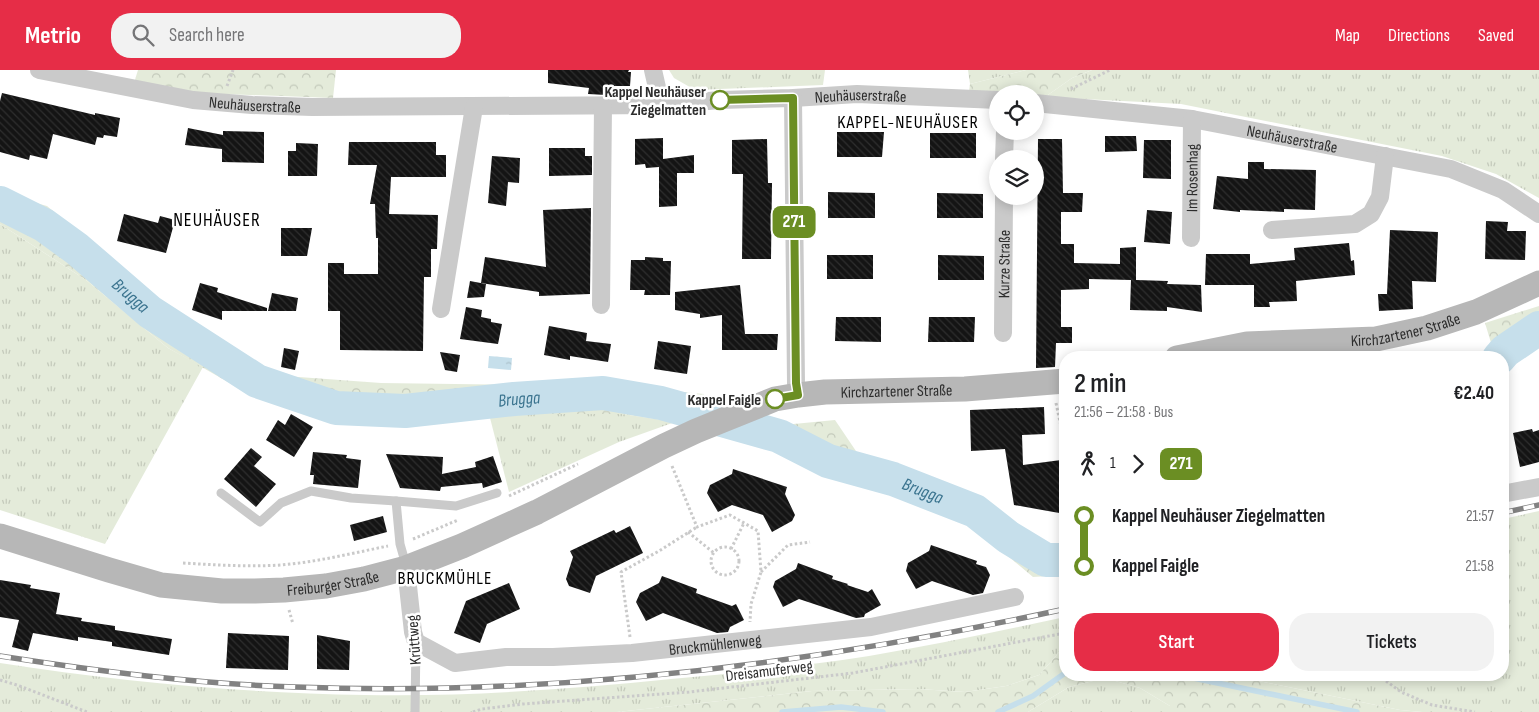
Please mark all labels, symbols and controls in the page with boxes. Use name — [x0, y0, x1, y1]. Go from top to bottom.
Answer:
search box — [111, 13, 461, 58]
text: Metrio — [25, 21, 81, 50]
icon: search — [129, 21, 157, 49]
text: Search here — [169, 24, 245, 47]
text: Map — [1335, 25, 1360, 46]
text: Directions — [1388, 25, 1450, 46]
text: Saved — [1478, 25, 1514, 46]
place label: Kappel Neuhäuser Ziegelmatten — [604, 83, 706, 120]
map controls — [989, 85, 1044, 205]
button: locate — [989, 85, 1044, 140]
street label: Neuhäuserstraße — [814, 86, 907, 108]
marker: Kappel Neuhäuser Ziegelmatten — [710, 90, 730, 110]
street label: Neuhäuserstraße — [208, 93, 301, 118]
district label: KAPPEL-NEUHÄUSER — [837, 112, 979, 133]
street label: Neuhäuserstraße — [1245, 122, 1339, 158]
street label: Im Rosenhag — [1183, 144, 1203, 212]
button: layers — [989, 150, 1044, 205]
line badge: 271 — [765, 206, 823, 238]
district label: NEUHÄUSER — [173, 209, 261, 232]
text: 271 — [783, 211, 805, 232]
street label: Kurze Straße — [995, 230, 1015, 298]
water label: Brugga — [108, 274, 154, 318]
street label: Kirchzartener Straße — [1350, 310, 1463, 351]
text: 2 min — [1074, 367, 1126, 400]
street label: Kirchzartener Straße — [840, 381, 952, 403]
text: €2.40 — [1453, 382, 1494, 405]
water label: Brugga — [497, 387, 542, 412]
marker: Kappel Faigle — [765, 389, 785, 409]
place label: Kappel Faigle — [688, 391, 761, 410]
text: 21:56 – 21:58 · Bus — [1074, 403, 1173, 422]
icon: walk — [1074, 450, 1102, 478]
icon: forward — [1124, 450, 1152, 478]
text: 271 — [1170, 453, 1192, 474]
text: 1 — [1110, 454, 1116, 473]
water label: Brugga — [899, 474, 947, 509]
text: Kappel Neuhäuser Ziegelmatten — [1112, 505, 1325, 528]
text: 21:57 — [1466, 507, 1494, 526]
text: Kappel Faigle — [1112, 555, 1199, 578]
text: 21:58 — [1465, 557, 1494, 576]
street label: Freiburger Straße — [286, 567, 381, 601]
district label: BRUCKMÜHLE — [398, 568, 492, 589]
button: Start — [1074, 613, 1279, 671]
button: Tickets — [1289, 613, 1494, 671]
street label: Krüttweg — [403, 614, 426, 665]
street label: Bruckmühlenweg — [668, 631, 762, 660]
street label: Dreisamuferweg — [725, 657, 814, 686]

